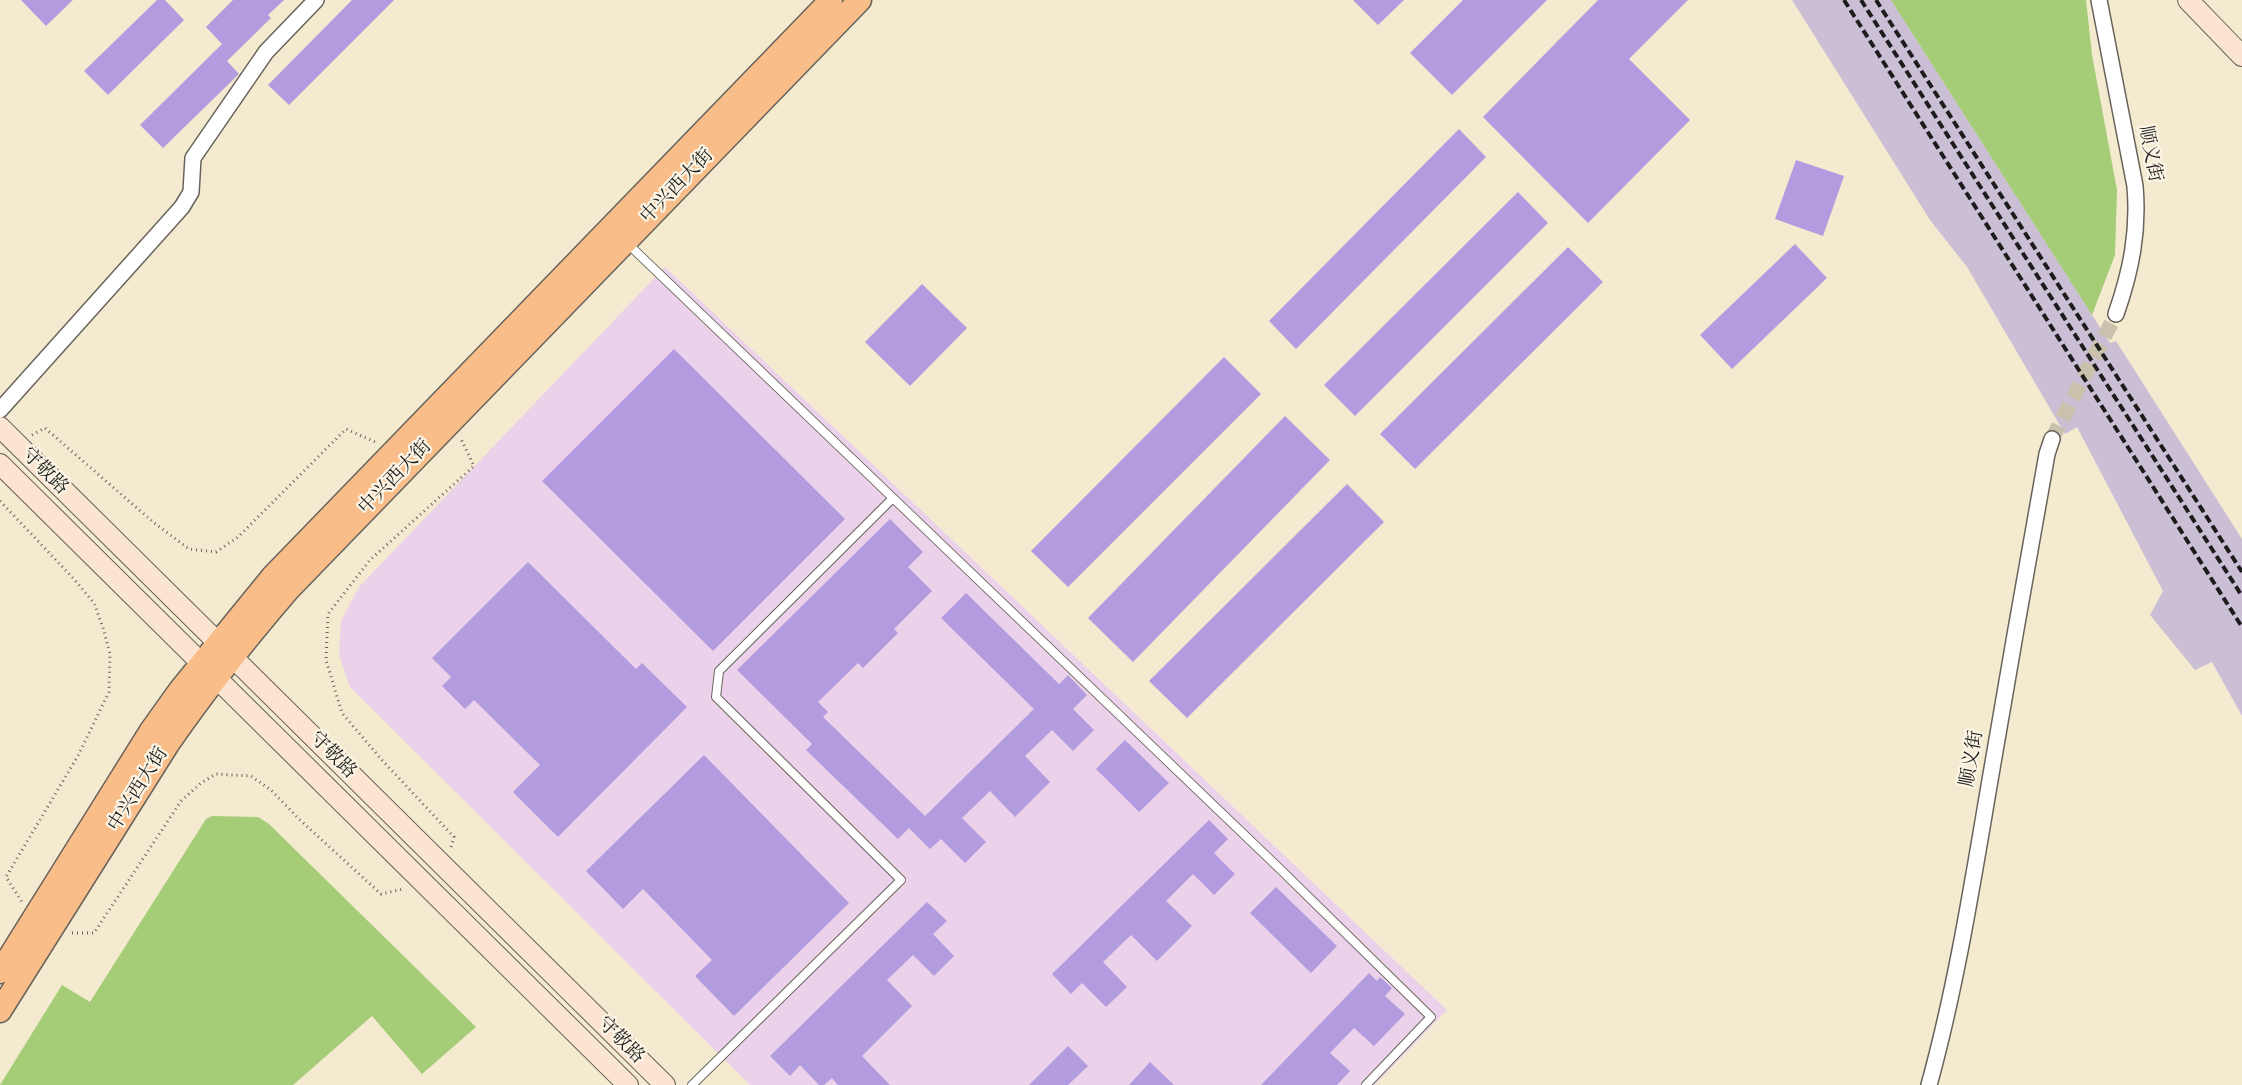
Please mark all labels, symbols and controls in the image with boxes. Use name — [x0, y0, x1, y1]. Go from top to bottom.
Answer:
street label: 顺义街 — [2132, 124, 2166, 184]
street label: 中兴西大街 — [637, 145, 719, 229]
street label: 中兴西大街 — [355, 436, 437, 520]
street label: 守敬路 — [16, 444, 72, 500]
street label: 守敬路 — [304, 728, 360, 784]
street label: 顺义街 — [1957, 729, 1989, 789]
street label: 中兴西大街 — [104, 744, 174, 836]
street label: 守敬路 — [592, 1013, 648, 1069]

